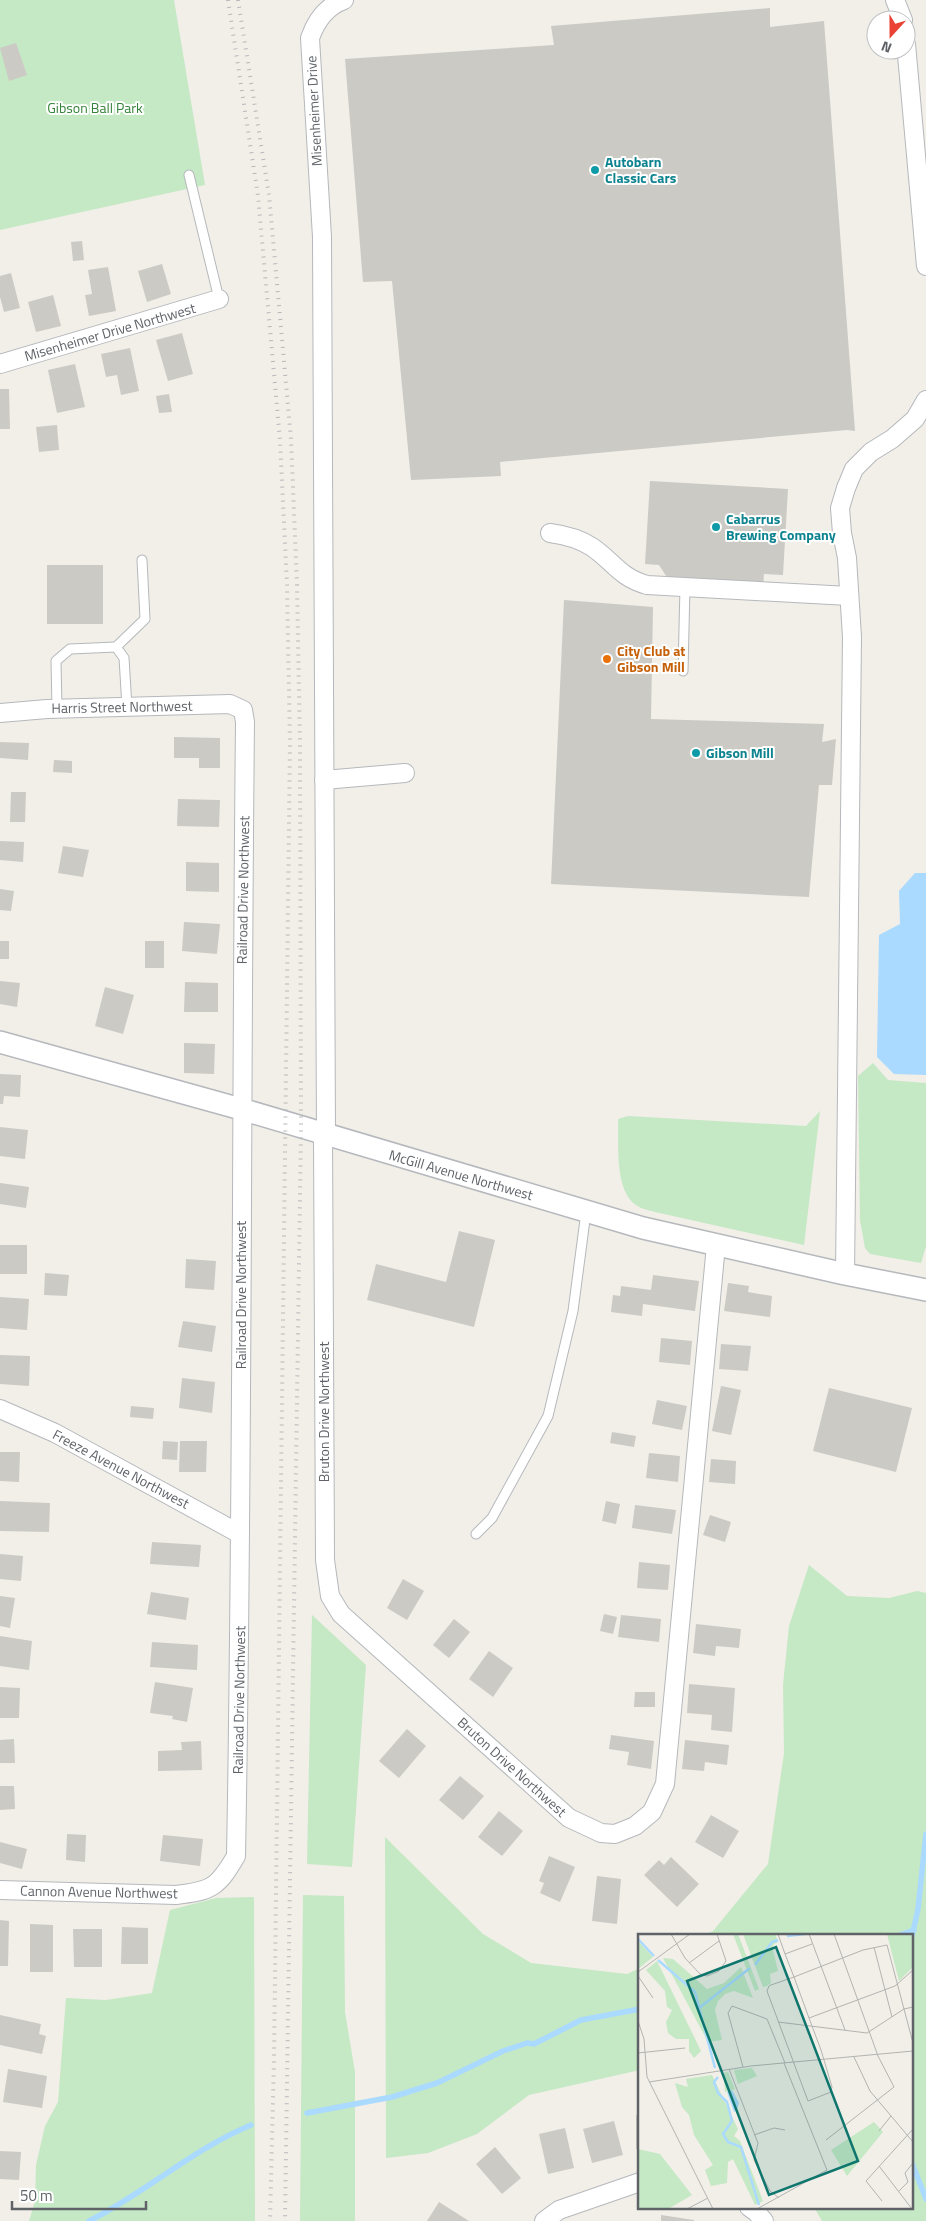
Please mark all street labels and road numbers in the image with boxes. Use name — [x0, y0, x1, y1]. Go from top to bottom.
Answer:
street label: Misenheimer Drive — [300, 55, 327, 167]
street label: Misenheimer Drive Northwest — [22, 297, 198, 366]
street label: Harris Street Northwest — [51, 695, 193, 718]
street label: Railroad Drive Northwest — [231, 816, 254, 964]
street label: McGill Avenue Northwest — [387, 1144, 536, 1205]
street label: Railroad Drive Northwest — [230, 1221, 251, 1369]
street label: Bruton Drive Northwest — [313, 1342, 334, 1482]
street label: Freeze Avenue Northwest — [49, 1424, 193, 1514]
street label: Railroad Drive Northwest — [227, 1626, 250, 1774]
street label: Bruton Drive Northwest — [453, 1712, 572, 1822]
street label: Cannon Avenue Northwest — [20, 1880, 178, 1903]

